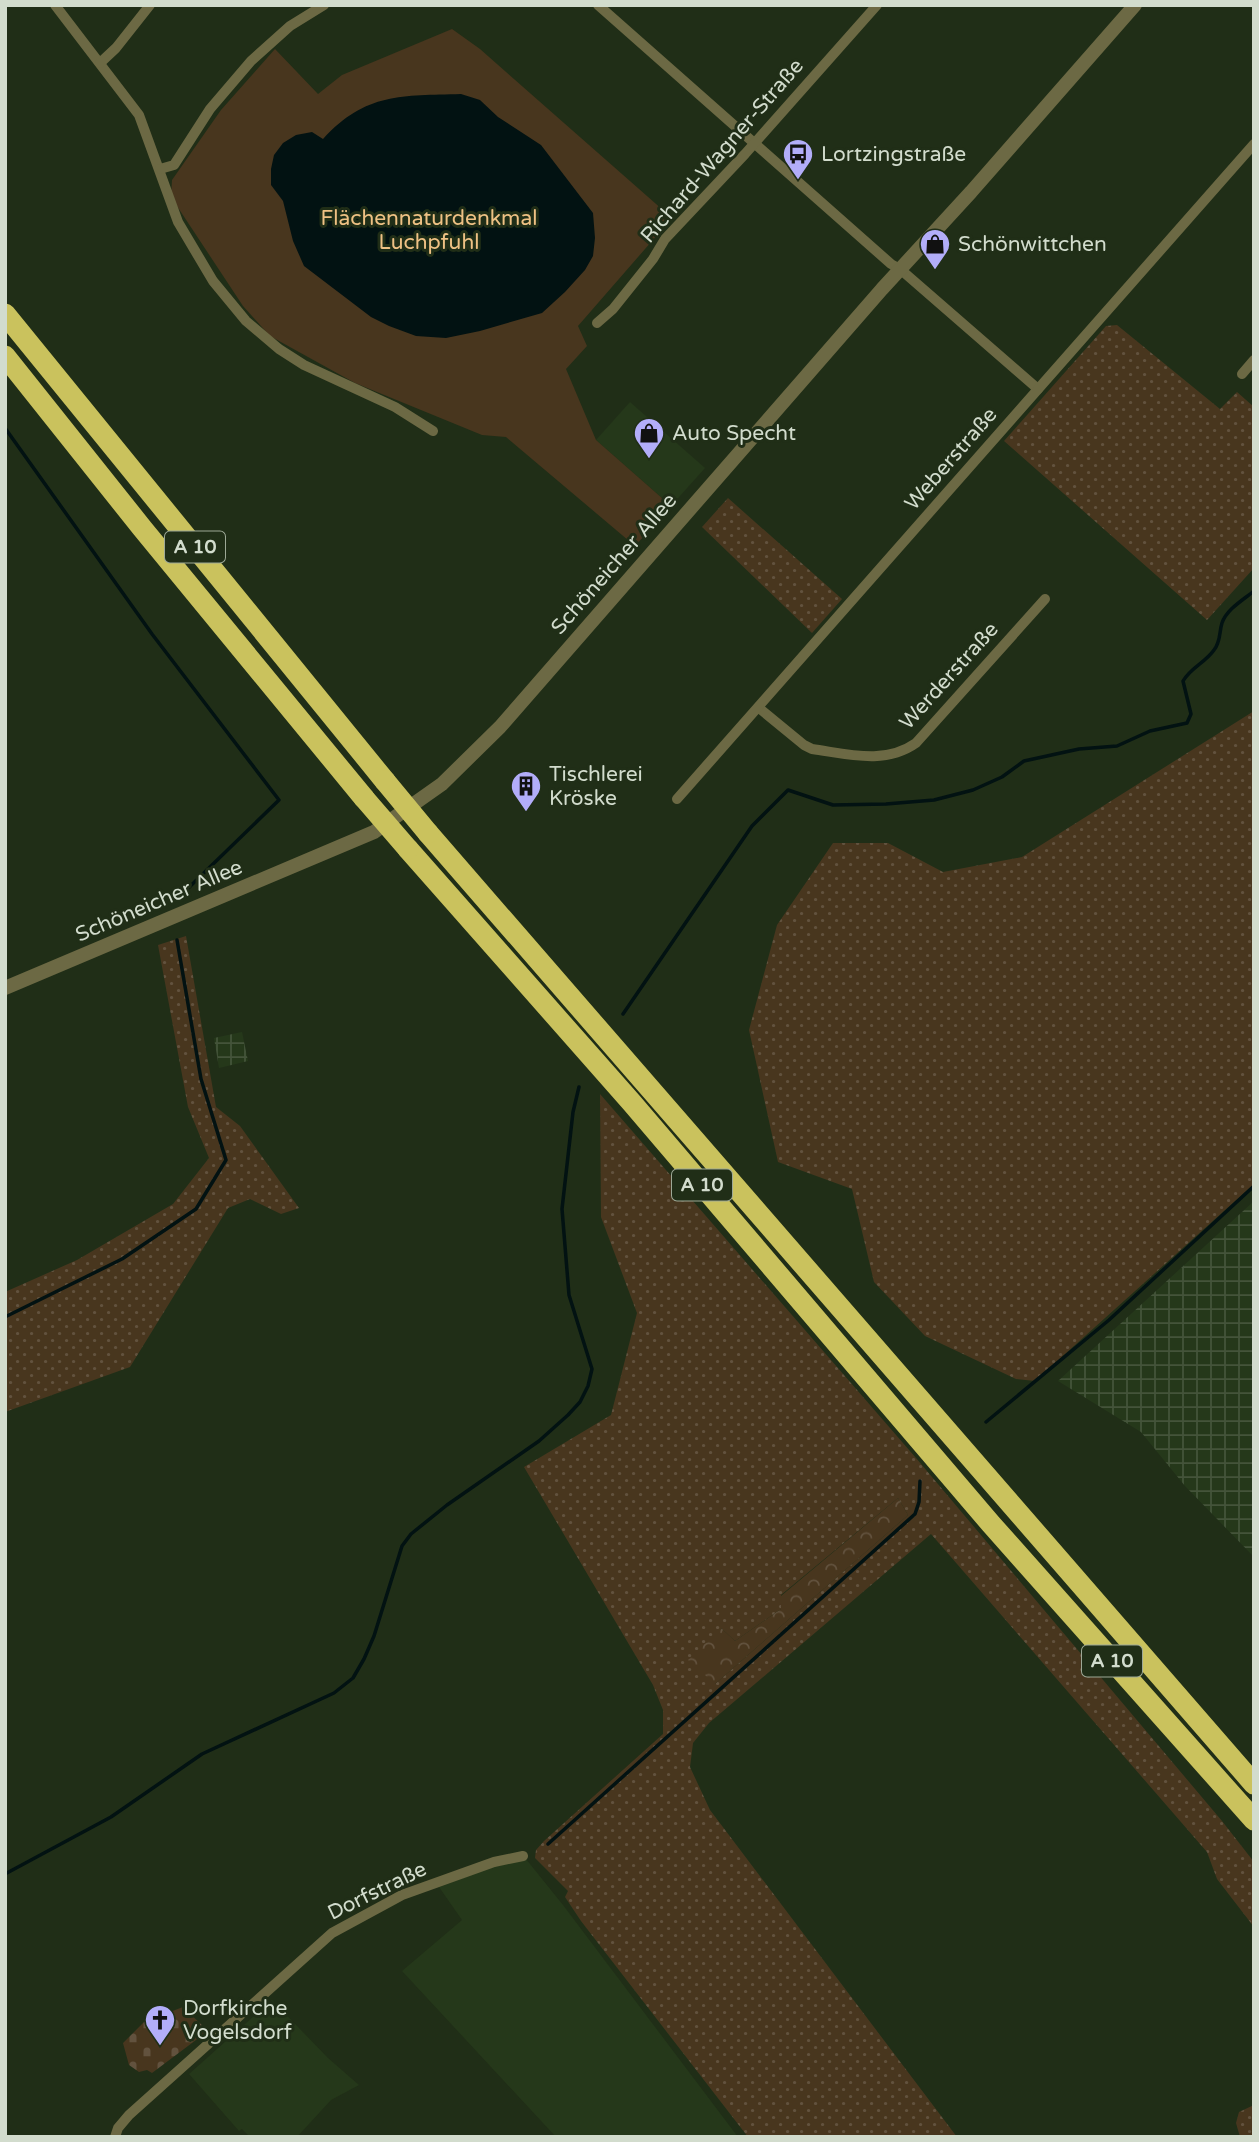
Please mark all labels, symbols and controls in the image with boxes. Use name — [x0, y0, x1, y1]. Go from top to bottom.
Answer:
street label: Richard-Wagner-Straße — [635, 54, 809, 248]
bus stop icon: Lortzingstraße — [781, 137, 815, 181]
place label: Lortzingstraße — [821, 142, 966, 167]
park label: Flächennaturdenkmal Luchpfuhl — [321, 206, 537, 255]
shop icon: Schönwittchen — [918, 227, 952, 271]
place label: Schönwittchen — [958, 232, 1107, 257]
street label: Weberstraße — [900, 402, 1002, 515]
shop icon: Auto Specht — [632, 416, 666, 460]
place label: Auto Specht — [672, 421, 796, 446]
street label: Schöneicher Allee — [546, 488, 682, 640]
road number: A 10 — [165, 532, 225, 562]
street label: Werderstraße — [894, 617, 1004, 735]
place label: Tischlerei Kröske — [549, 762, 643, 811]
building icon: Tischlerei Kröske — [509, 769, 543, 813]
street label: Schöneicher Allee — [72, 855, 246, 947]
road number: A 10 — [672, 1170, 732, 1200]
road number: A 10 — [1082, 1646, 1142, 1676]
street label: Dorfstraße — [324, 1856, 431, 1926]
place label: Dorfkirche Vogelsdorf — [183, 1996, 292, 2045]
church icon: Dorfkirche Vogelsdorf — [143, 2003, 177, 2047]

